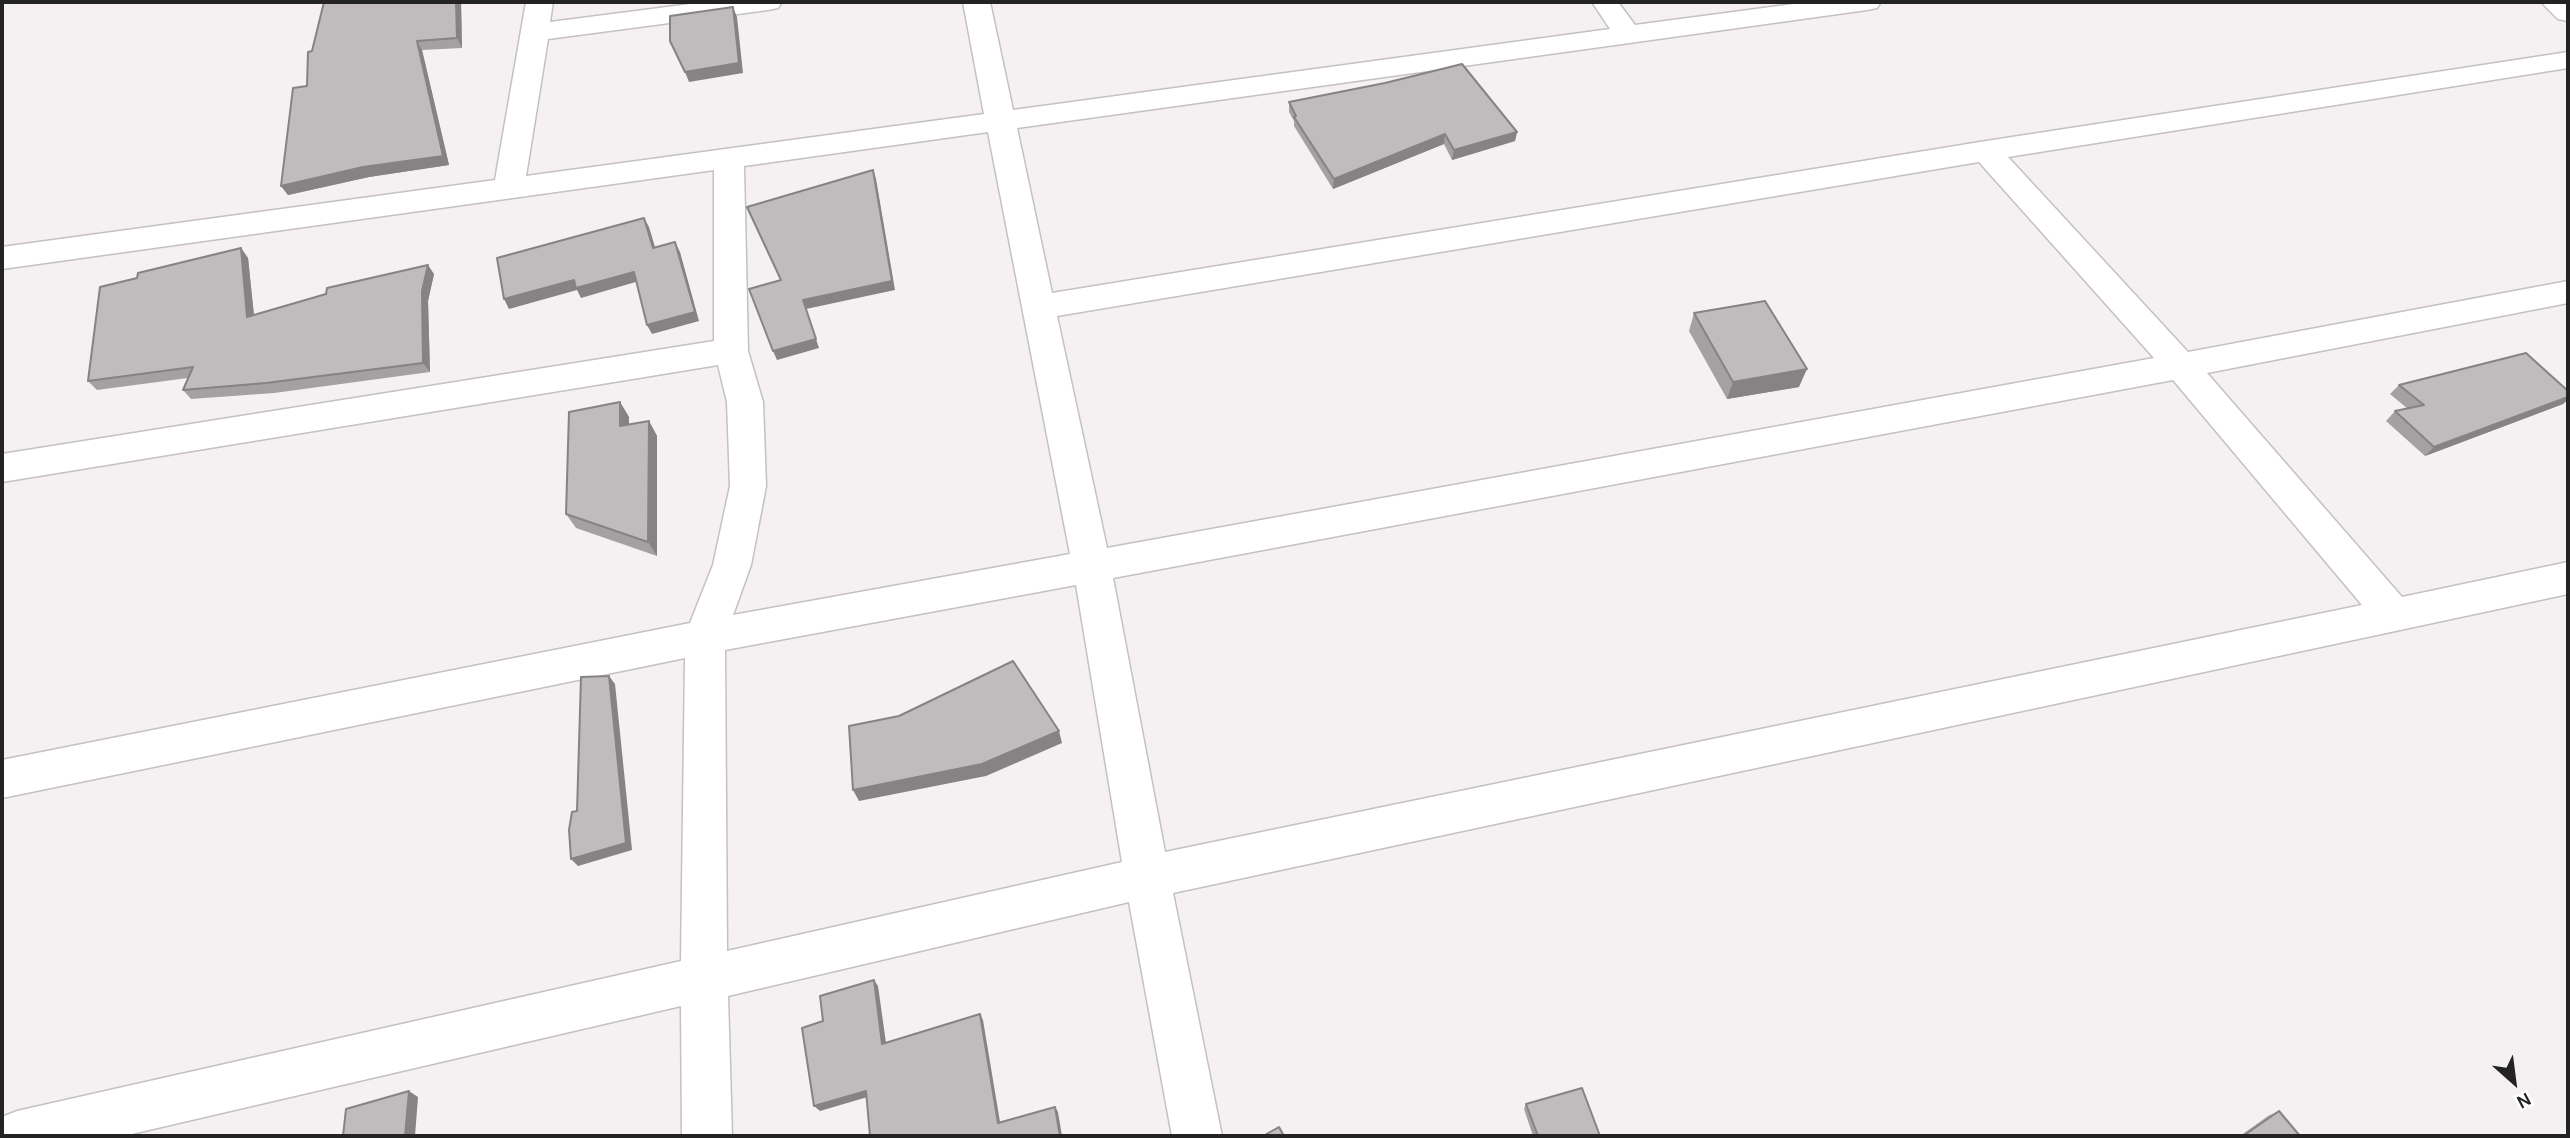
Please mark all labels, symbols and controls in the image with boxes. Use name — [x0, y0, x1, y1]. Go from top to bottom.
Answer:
north arrow — [2479, 1047, 2549, 1117]
text: N — [2513, 1088, 2535, 1113]

